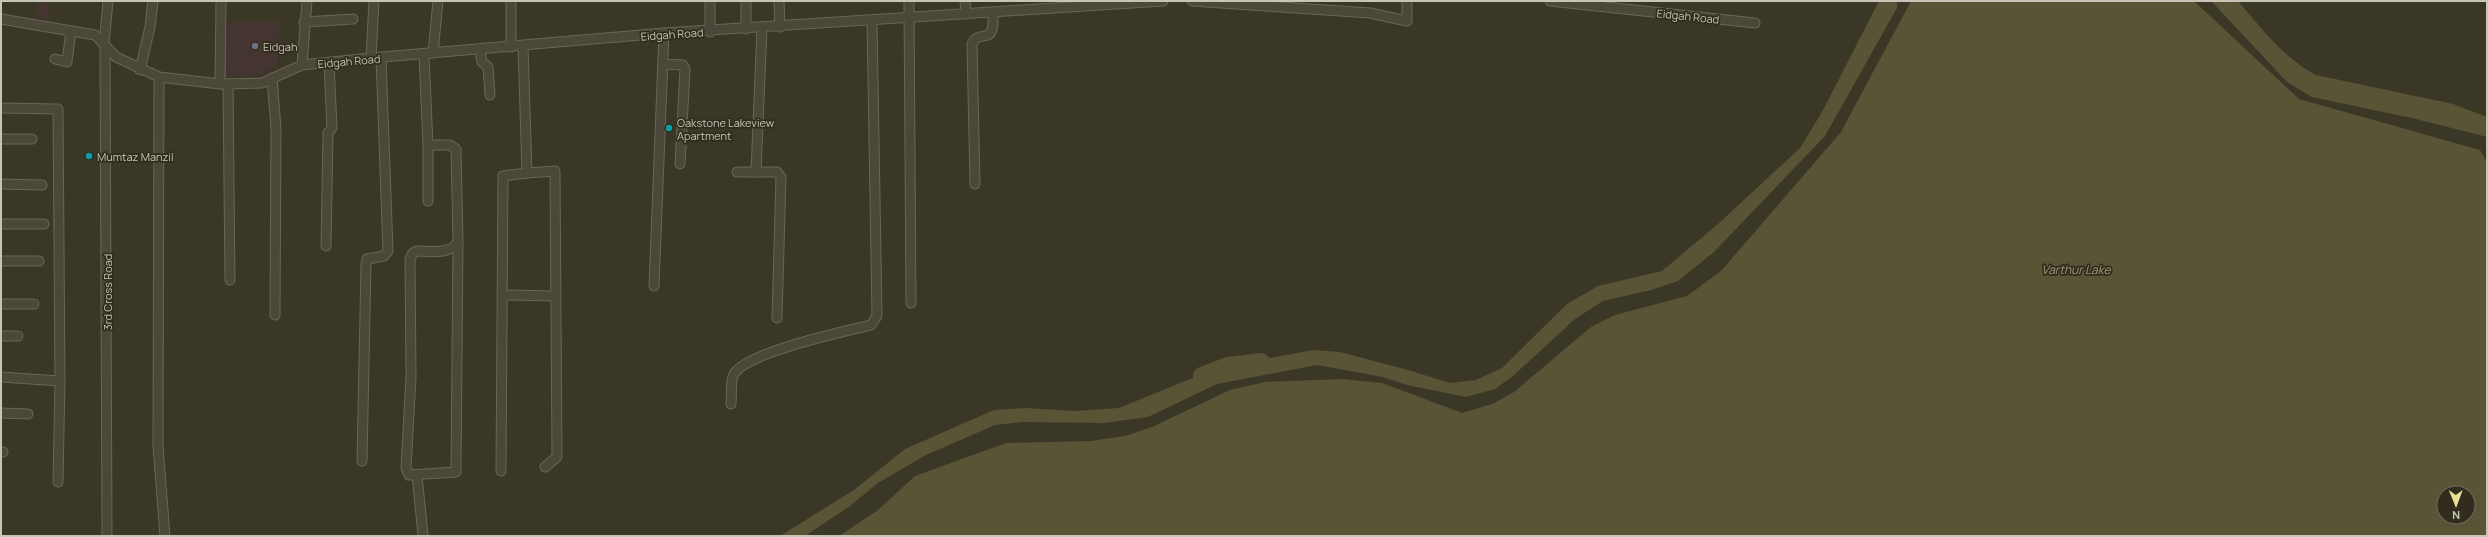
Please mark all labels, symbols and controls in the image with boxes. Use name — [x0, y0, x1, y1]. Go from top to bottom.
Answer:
street label: Eidgah Road — [1656, 5, 1720, 27]
street label: Eidgah Road — [640, 24, 704, 44]
place label: Eidgah — [263, 39, 298, 54]
marker: Eidgah — [250, 41, 260, 51]
street label: Eidgah Road — [317, 51, 381, 71]
place label: Oakstone Lakeview Apartment — [677, 115, 775, 143]
marker: Oakstone Lakeview Apartment — [664, 123, 674, 133]
place label: Mumtaz Manzil — [97, 149, 174, 164]
marker: Mumtaz Manzil — [84, 151, 94, 161]
street label: 3rd Cross Road — [100, 254, 115, 330]
water label: Varthur Lake — [2041, 261, 2112, 278]
north arrow — [2436, 485, 2476, 525]
text: N — [2452, 508, 2460, 523]

